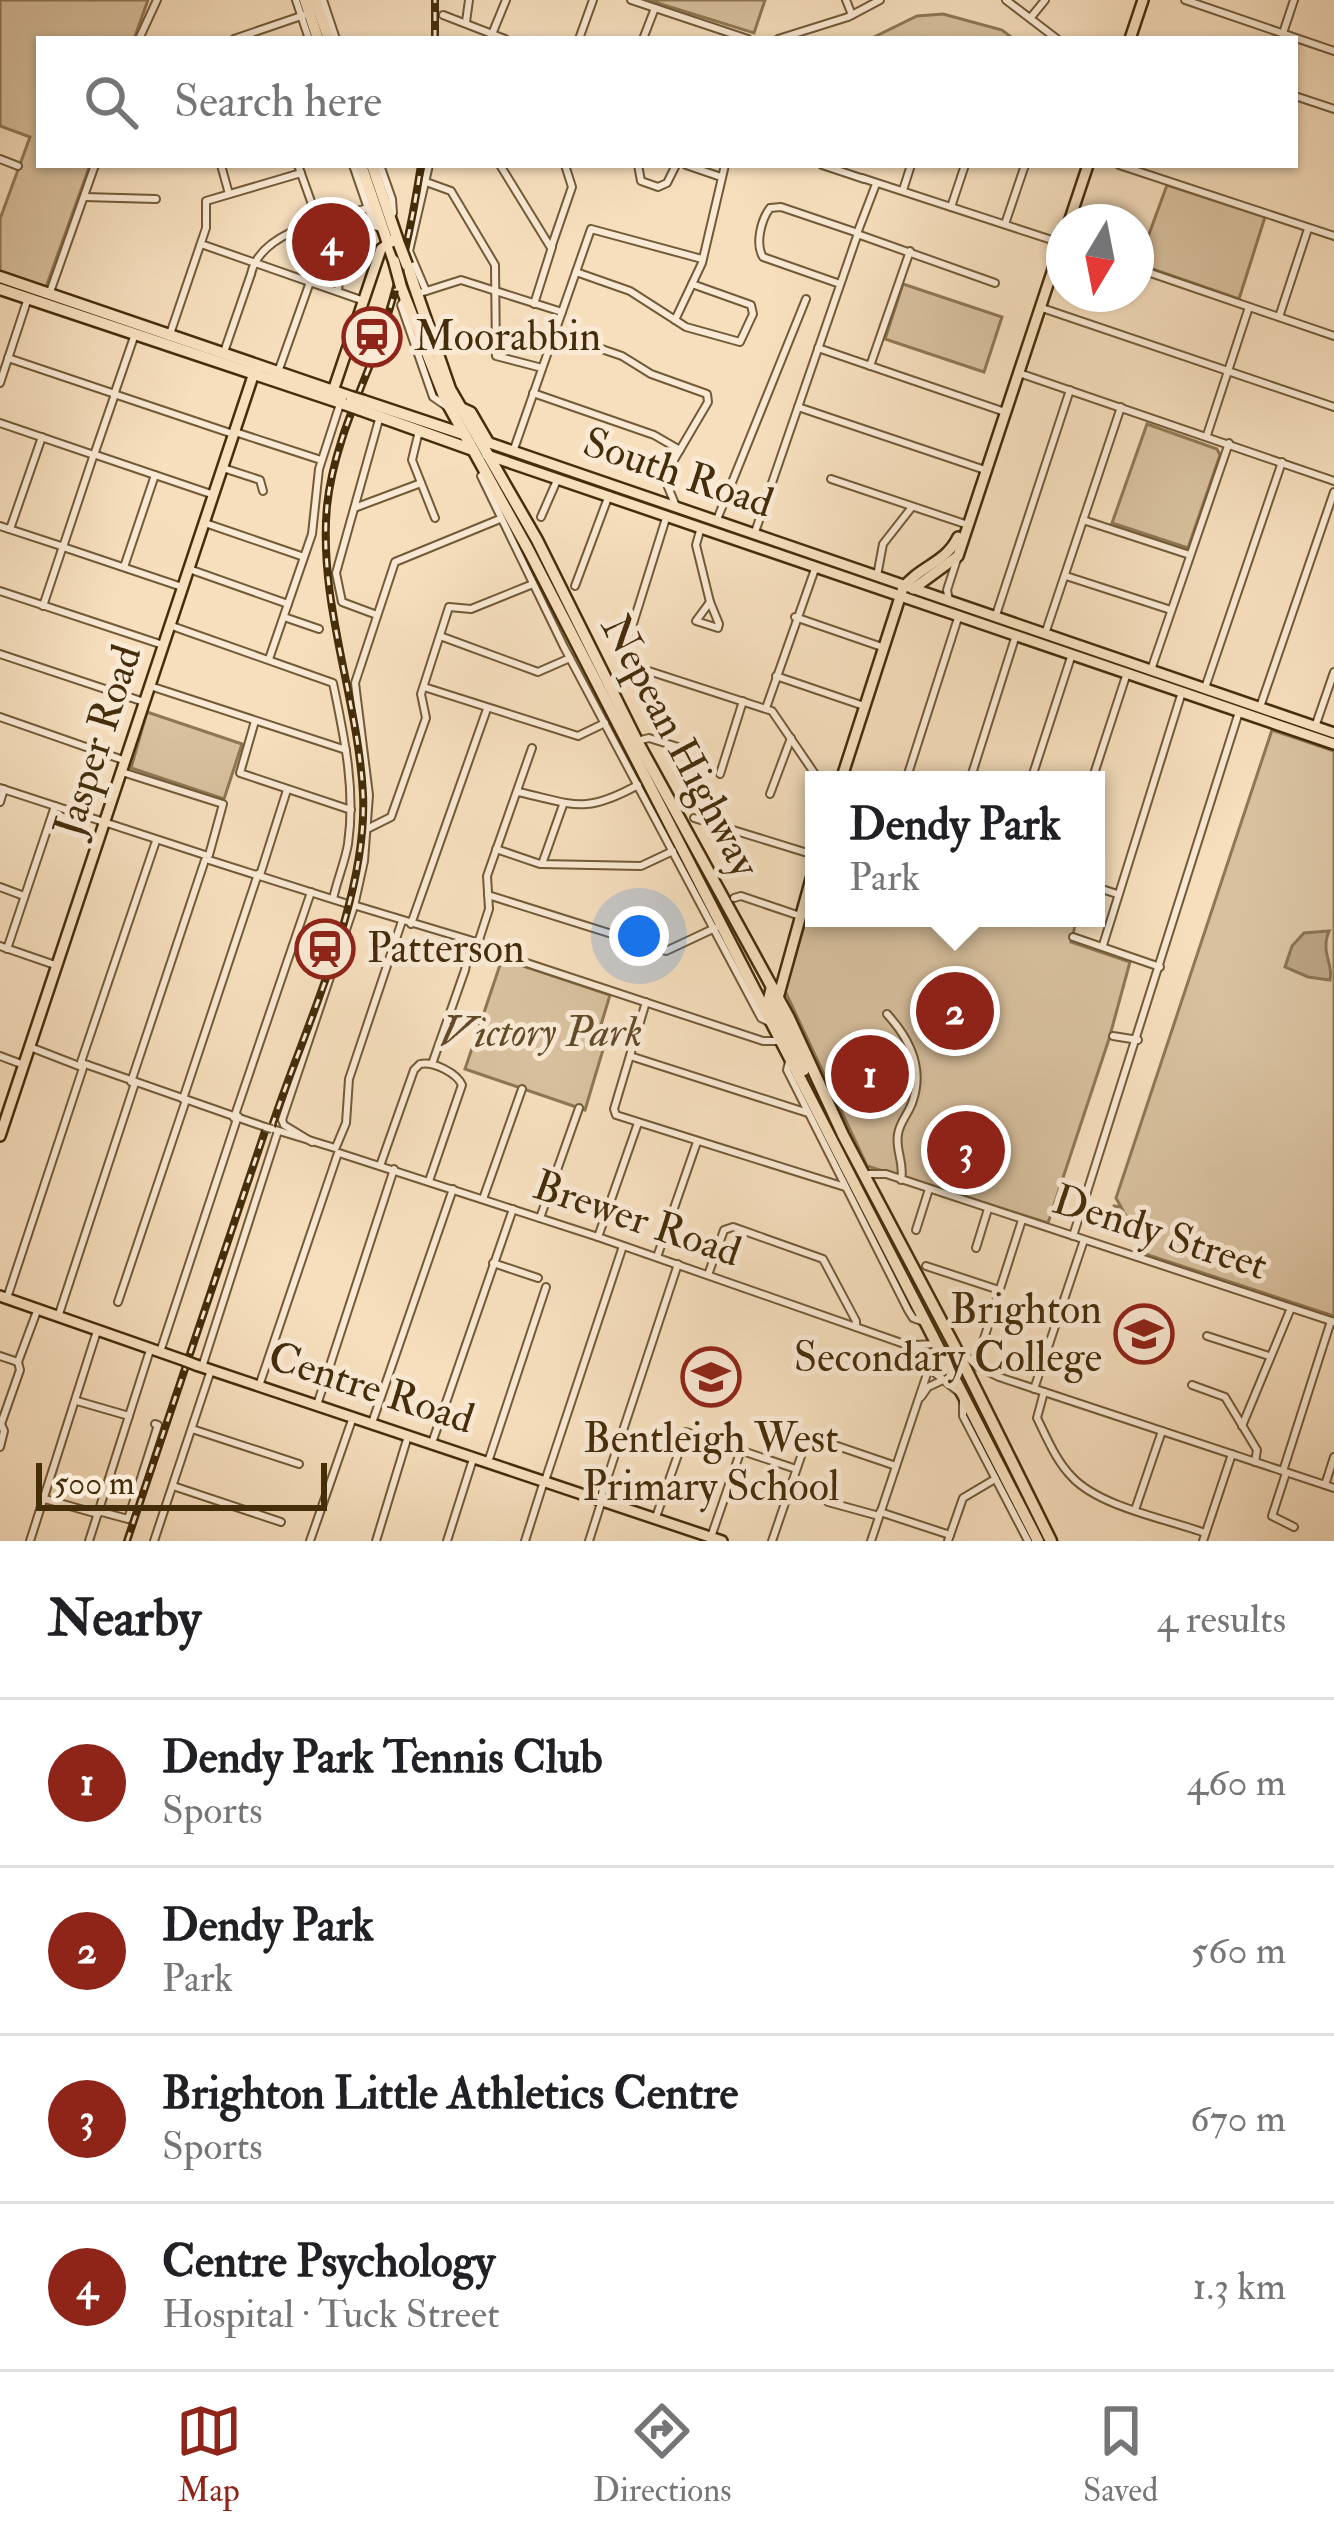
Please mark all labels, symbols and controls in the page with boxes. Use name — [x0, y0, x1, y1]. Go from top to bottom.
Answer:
search box — [36, 36, 1298, 168]
icon: search — [78, 69, 144, 135]
text: Search here — [174, 74, 382, 130]
pin: 4 — [292, 197, 370, 287]
north arrow — [1046, 204, 1154, 312]
station icon: Moorabbin — [341, 306, 403, 368]
place label: Moorabbin — [414, 311, 601, 363]
street label: South Road — [576, 416, 780, 530]
street label: Nepean Highway — [589, 606, 771, 887]
street label: Jasper Road — [42, 638, 154, 845]
popup — [805, 771, 1105, 927]
text: Dendy Park — [849, 797, 1061, 853]
text: Park — [849, 853, 920, 902]
your location — [609, 906, 669, 966]
station icon: Patterson — [294, 918, 356, 980]
place label: Patterson — [367, 923, 525, 975]
pin: 2 — [916, 966, 994, 1056]
park label: Victory Park — [440, 1007, 643, 1059]
pin: 1 — [831, 1029, 909, 1119]
pin: 3 — [927, 1105, 1005, 1195]
street label: Brewer Road — [527, 1159, 748, 1279]
street label: Dendy Street — [1046, 1174, 1274, 1292]
place label: Brighton Secondary College — [794, 1284, 1102, 1384]
school or university icon: Brighton Secondary College — [1113, 1303, 1175, 1365]
street label: Centre Road — [262, 1330, 481, 1446]
school or university icon: Bentleigh West Primary School — [680, 1346, 742, 1408]
place label: Bentleigh West Primary School — [582, 1413, 840, 1513]
scale bar — [36, 1457, 327, 1510]
text: 500 m — [54, 1463, 135, 1504]
text: Nearby — [48, 1587, 201, 1651]
text: 4 results — [1157, 1595, 1286, 1644]
text: Dendy Park Tennis Club — [162, 1730, 603, 1786]
text: 1 — [80, 1758, 94, 1807]
text: 460 m — [1187, 1758, 1286, 1807]
text: Sports — [162, 1786, 263, 1835]
text: Dendy Park — [162, 1898, 374, 1954]
text: 2 — [77, 1926, 97, 1975]
text: 560 m — [1191, 1926, 1286, 1975]
text: Park — [162, 1954, 233, 2003]
text: Brighton Little Athletics Centre — [162, 2066, 738, 2122]
text: 3 — [80, 2094, 94, 2143]
text: 670 m — [1190, 2094, 1286, 2143]
text: Sports — [162, 2122, 263, 2171]
text: Centre Psychology — [162, 2234, 495, 2290]
text: 4 — [76, 2262, 98, 2311]
text: 1.3 km — [1193, 2262, 1286, 2311]
text: Hospital · Tuck Street — [162, 2290, 500, 2339]
tab: Map — [176, 2398, 242, 2511]
tab: Directions — [593, 2398, 732, 2511]
tab: Saved — [1083, 2398, 1158, 2511]

